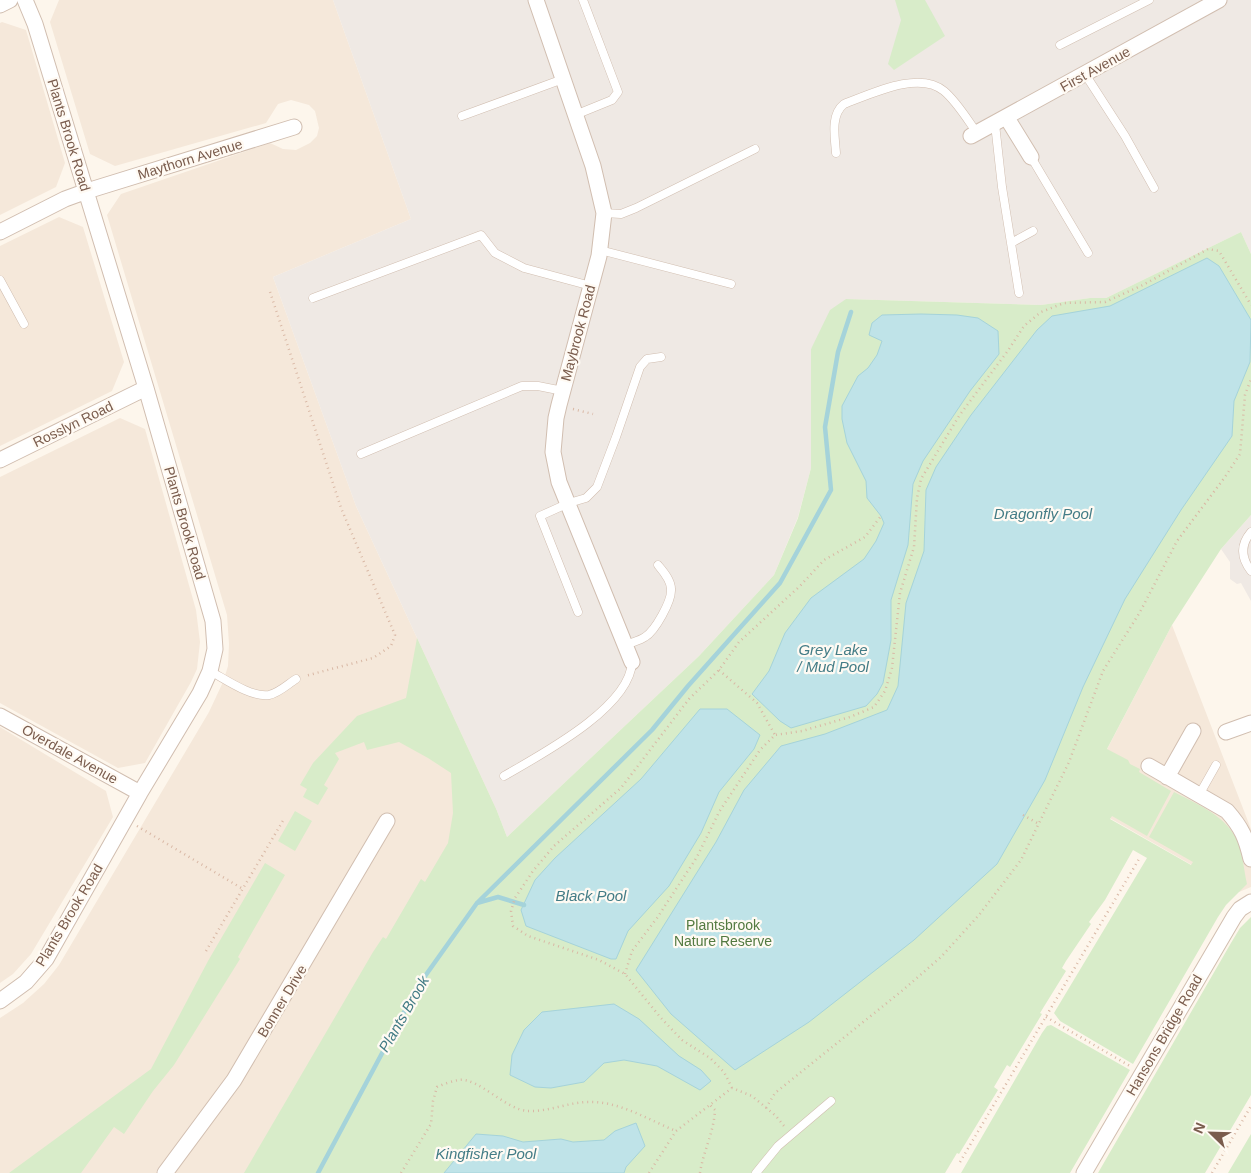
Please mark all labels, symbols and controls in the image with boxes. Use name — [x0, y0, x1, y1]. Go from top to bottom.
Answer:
street label: First Avenue — [1057, 43, 1133, 95]
street label: Plants Brook Road — [44, 77, 94, 193]
street label: Maythorn Avenue — [136, 135, 245, 183]
street label: Maybrook Road — [557, 283, 599, 383]
street label: Rosslyn Road — [30, 398, 116, 450]
street label: Plants Brook Road — [161, 465, 209, 581]
water label: Dragonfly Pool — [994, 505, 1093, 522]
water label: Grey Lake / Mud Pool — [796, 641, 870, 675]
street label: Overdale Avenue — [19, 721, 121, 787]
street label: Plants Brook Road — [32, 861, 106, 969]
water label: Black Pool — [556, 887, 627, 904]
park label: Plantsbrook Nature Reserve — [674, 917, 772, 949]
street label: Bonner Drive — [254, 962, 310, 1040]
water label: Plants Brook — [375, 971, 433, 1055]
street label: Hansons Bridge Road — [1123, 972, 1205, 1098]
north arrow — [1186, 1108, 1236, 1158]
text: N — [1190, 1120, 1208, 1136]
water label: Kingfisher Pool — [436, 1145, 537, 1162]

